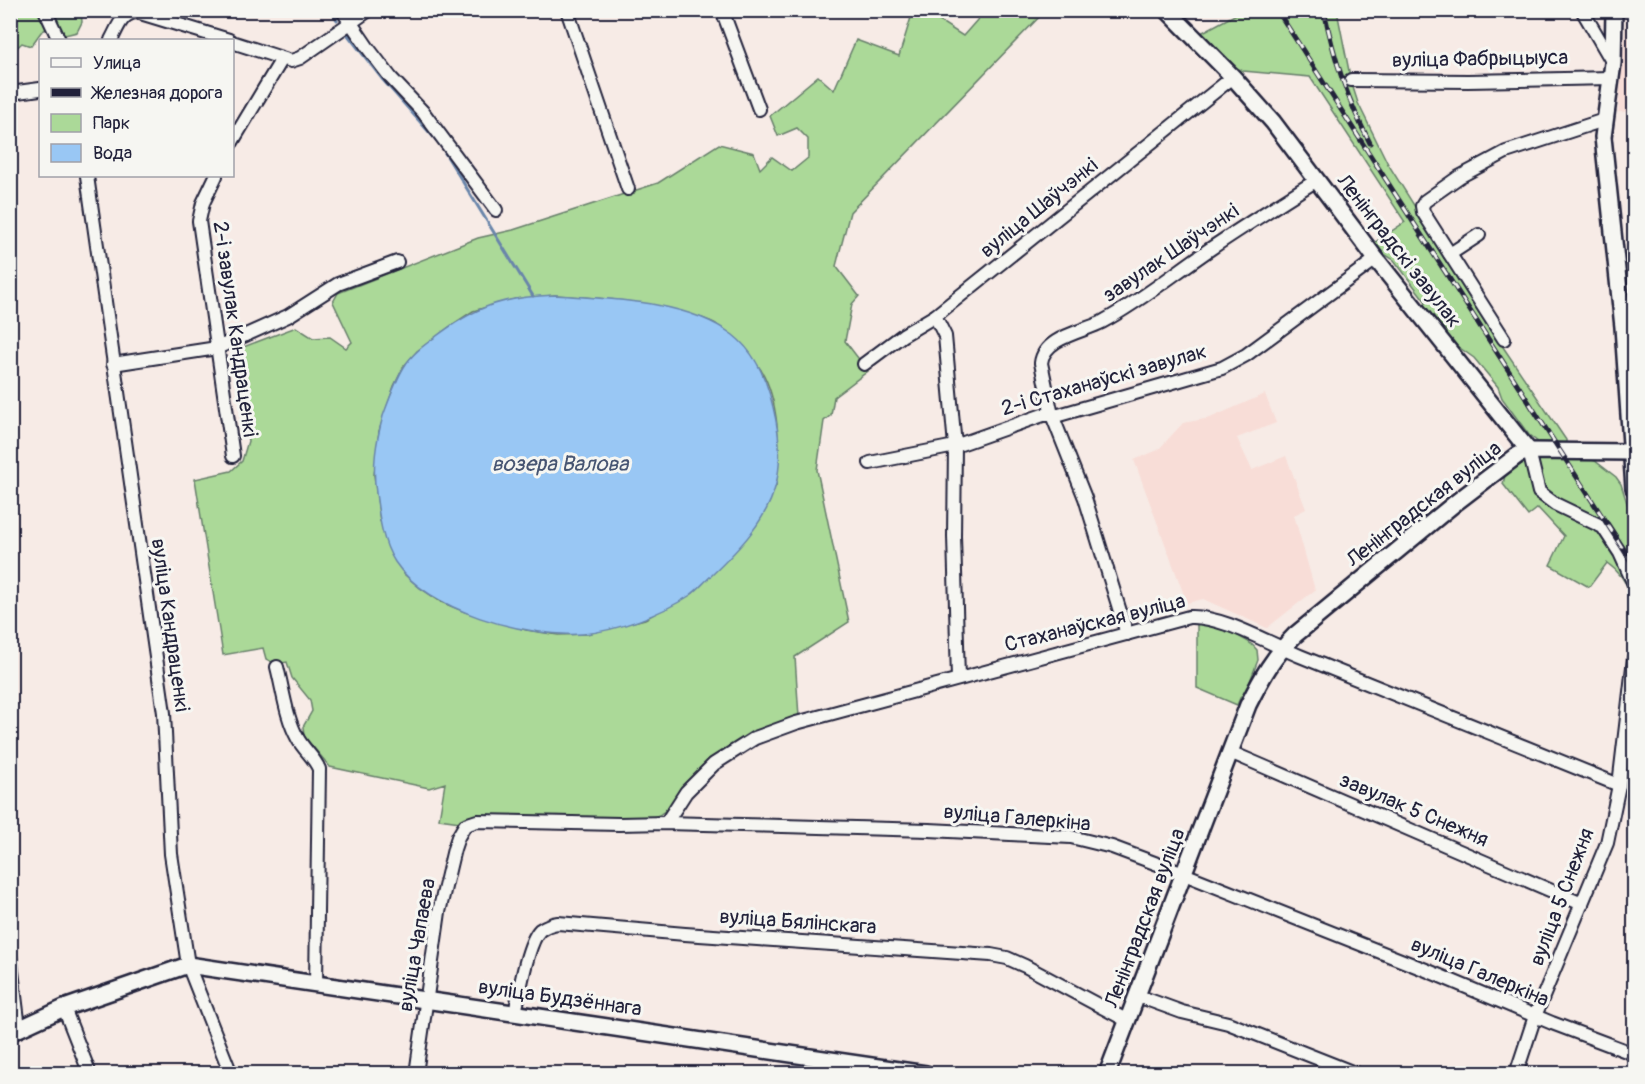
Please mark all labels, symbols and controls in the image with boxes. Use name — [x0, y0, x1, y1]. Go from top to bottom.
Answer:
legend — [39, 39, 234, 177]
street label: вуліца Фабрыцыуса — [1392, 44, 1568, 74]
text: Улица — [93, 52, 141, 75]
text: Железная дорога — [90, 82, 223, 105]
text: Парк — [93, 112, 130, 135]
text: Вода — [93, 142, 132, 165]
street label: вуліца Шаўчэнкі — [974, 152, 1104, 264]
street label: Ленінградскі завулак — [1330, 168, 1468, 333]
street label: завулак Шаўчэнкі — [1098, 197, 1244, 308]
street label: 2-і завулак Кандраценкі — [206, 219, 264, 439]
street label: 2-і Стаханаўскі завулак — [998, 338, 1210, 422]
street label: Ленінградская вуліца — [1340, 435, 1507, 574]
water label: возера Валова — [492, 450, 630, 478]
street label: вуліца Кандраценкі — [144, 537, 196, 714]
street label: Стаханаўская вуліца — [1002, 587, 1188, 659]
street label: завулак 5 Снежня — [1336, 767, 1492, 853]
street label: вуліца Галеркіна — [942, 798, 1092, 838]
street label: вуліца 5 Снежня — [1523, 824, 1601, 970]
street label: Ленінградская вуліца — [1098, 825, 1192, 1012]
street label: вуліца Чапаева — [392, 876, 442, 1014]
street label: вуліца Бялінскага — [719, 903, 877, 941]
street label: вуліца Галеркіна — [1407, 931, 1553, 1013]
street label: вуліца Будзённага — [476, 973, 644, 1023]

